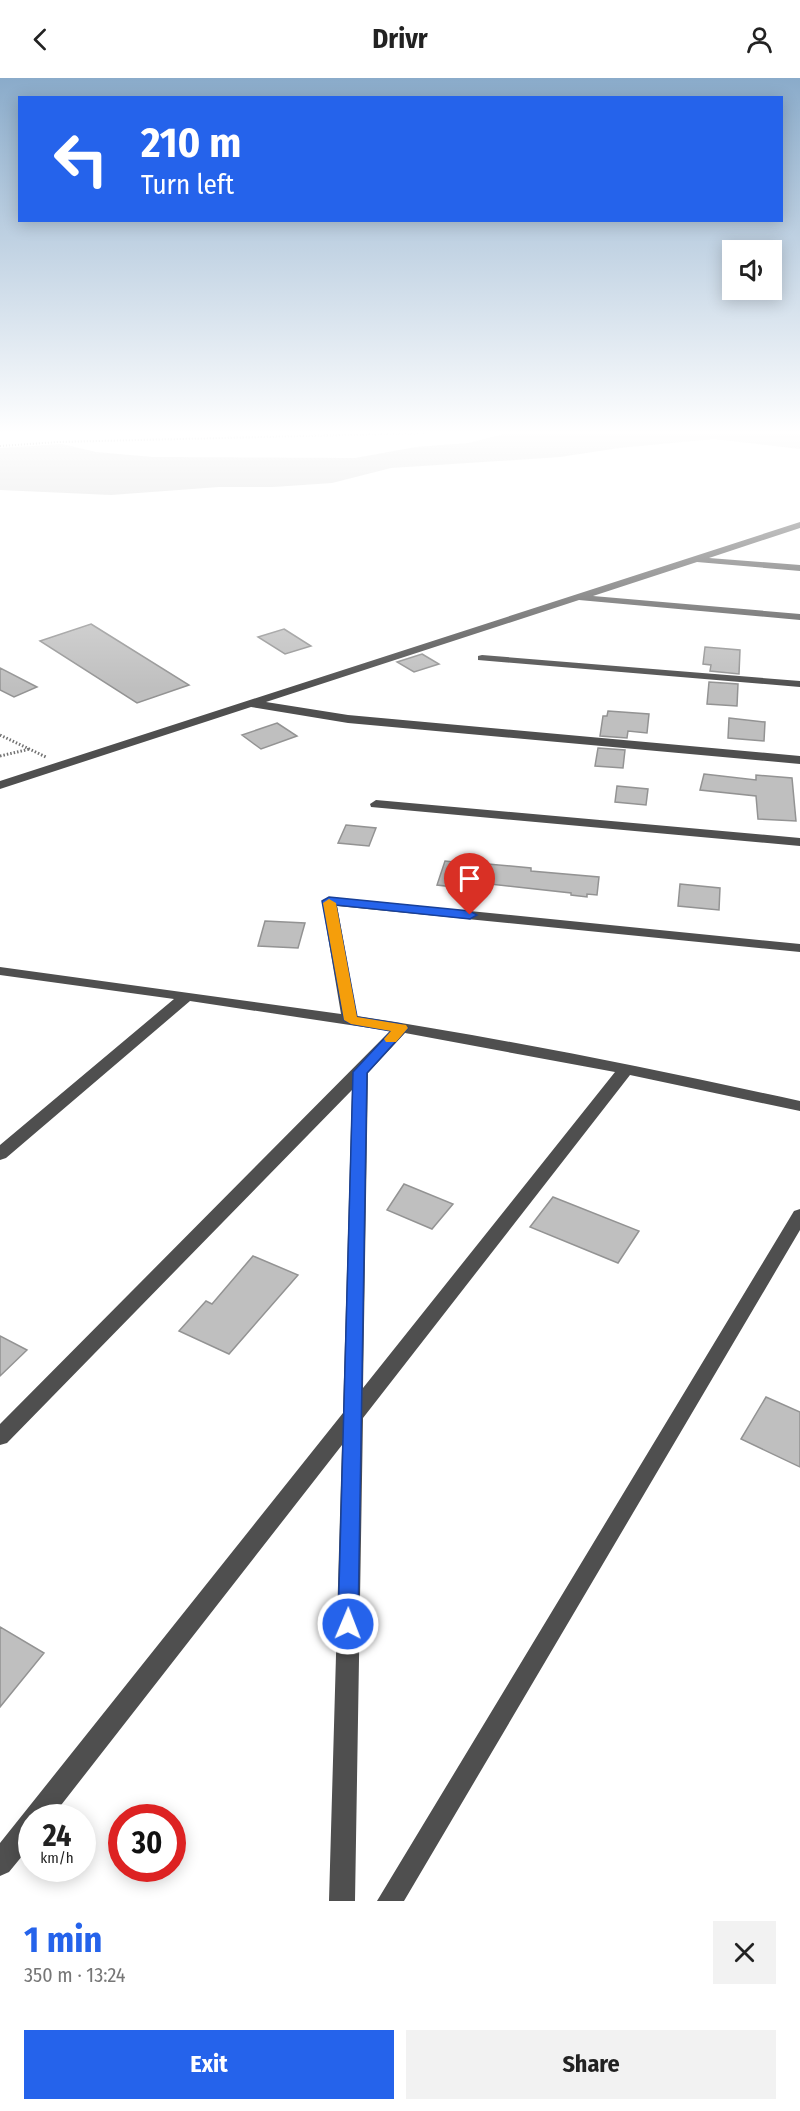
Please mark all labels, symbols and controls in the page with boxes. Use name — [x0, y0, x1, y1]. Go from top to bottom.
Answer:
icon: back — [24, 23, 57, 56]
text: Drivr — [372, 23, 428, 55]
icon: person — [743, 23, 776, 56]
text: 210 m — [141, 118, 241, 168]
icon: left — [42, 120, 120, 198]
text: Turn left — [141, 169, 234, 201]
map controls — [722, 240, 782, 300]
button: sound — [722, 240, 782, 300]
pin — [444, 853, 495, 915]
icon: arrive — [453, 862, 486, 895]
position arrow — [316, 1592, 380, 1656]
speed limit sign: 30 — [108, 1804, 186, 1882]
text: 24 — [43, 1818, 71, 1854]
text: km/h — [40, 1849, 74, 1867]
text: 1 min — [24, 1918, 102, 1962]
button: close — [713, 1921, 776, 1984]
text: 350 m · 13:24 — [24, 1963, 126, 1987]
button: Exit — [24, 2030, 394, 2099]
button: Share — [406, 2030, 776, 2099]

